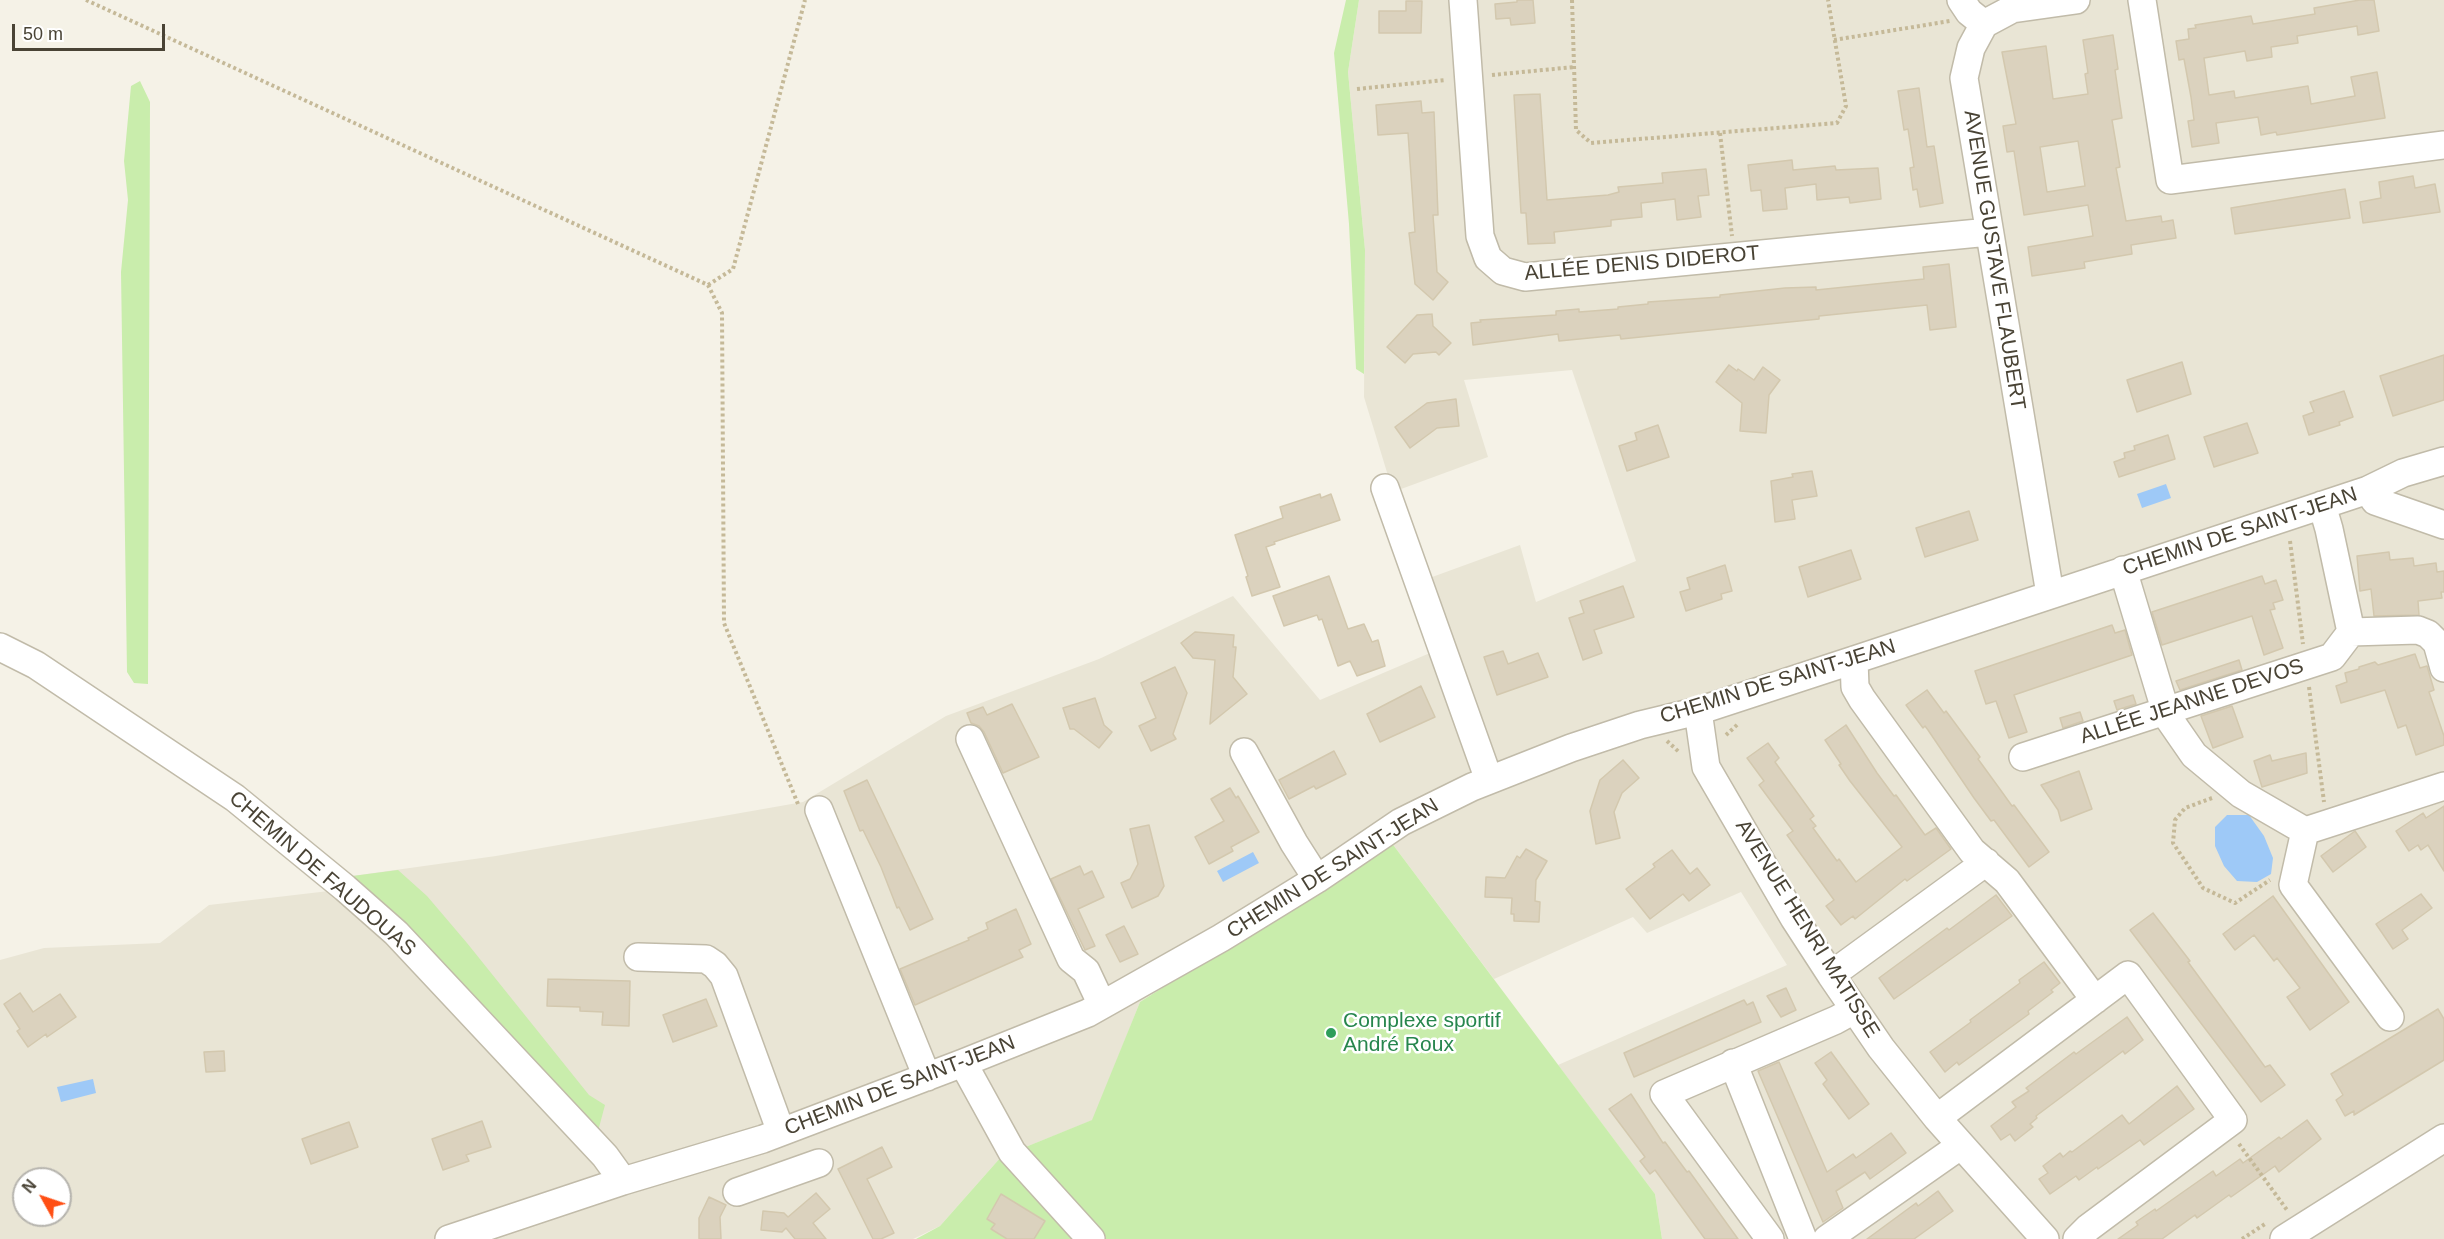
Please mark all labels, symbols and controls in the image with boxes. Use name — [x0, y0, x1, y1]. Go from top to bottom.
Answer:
scale bar — [15, 12, 168, 50]
text: 50 m — [23, 24, 63, 44]
street label: AVENUE GUSTAVE FLAUBERT — [1958, 108, 2030, 412]
street label: ALLÉE DENIS DIDEROT — [1523, 241, 1761, 287]
street label: CHEMIN DE SAINT-JEAN — [2120, 482, 2360, 582]
street label: CHEMIN DE SAINT-JEAN — [1657, 634, 1899, 730]
street label: ALLÉE JEANNE DEVOS — [2077, 654, 2307, 750]
street label: CHEMIN DE FAUDOUAS — [223, 786, 421, 962]
street label: CHEMIN DE SAINT-JEAN — [1222, 793, 1444, 945]
street label: AVENUE HENRI MATISSE — [1729, 815, 1885, 1043]
place label: Complexe sportif André Roux — [1343, 1008, 1501, 1058]
marker: Complexe sportif André Roux — [1324, 1026, 1338, 1040]
street label: CHEMIN DE SAINT-JEAN — [781, 1030, 1019, 1142]
north arrow — [12, 1167, 72, 1227]
text: N — [19, 1177, 40, 1196]

